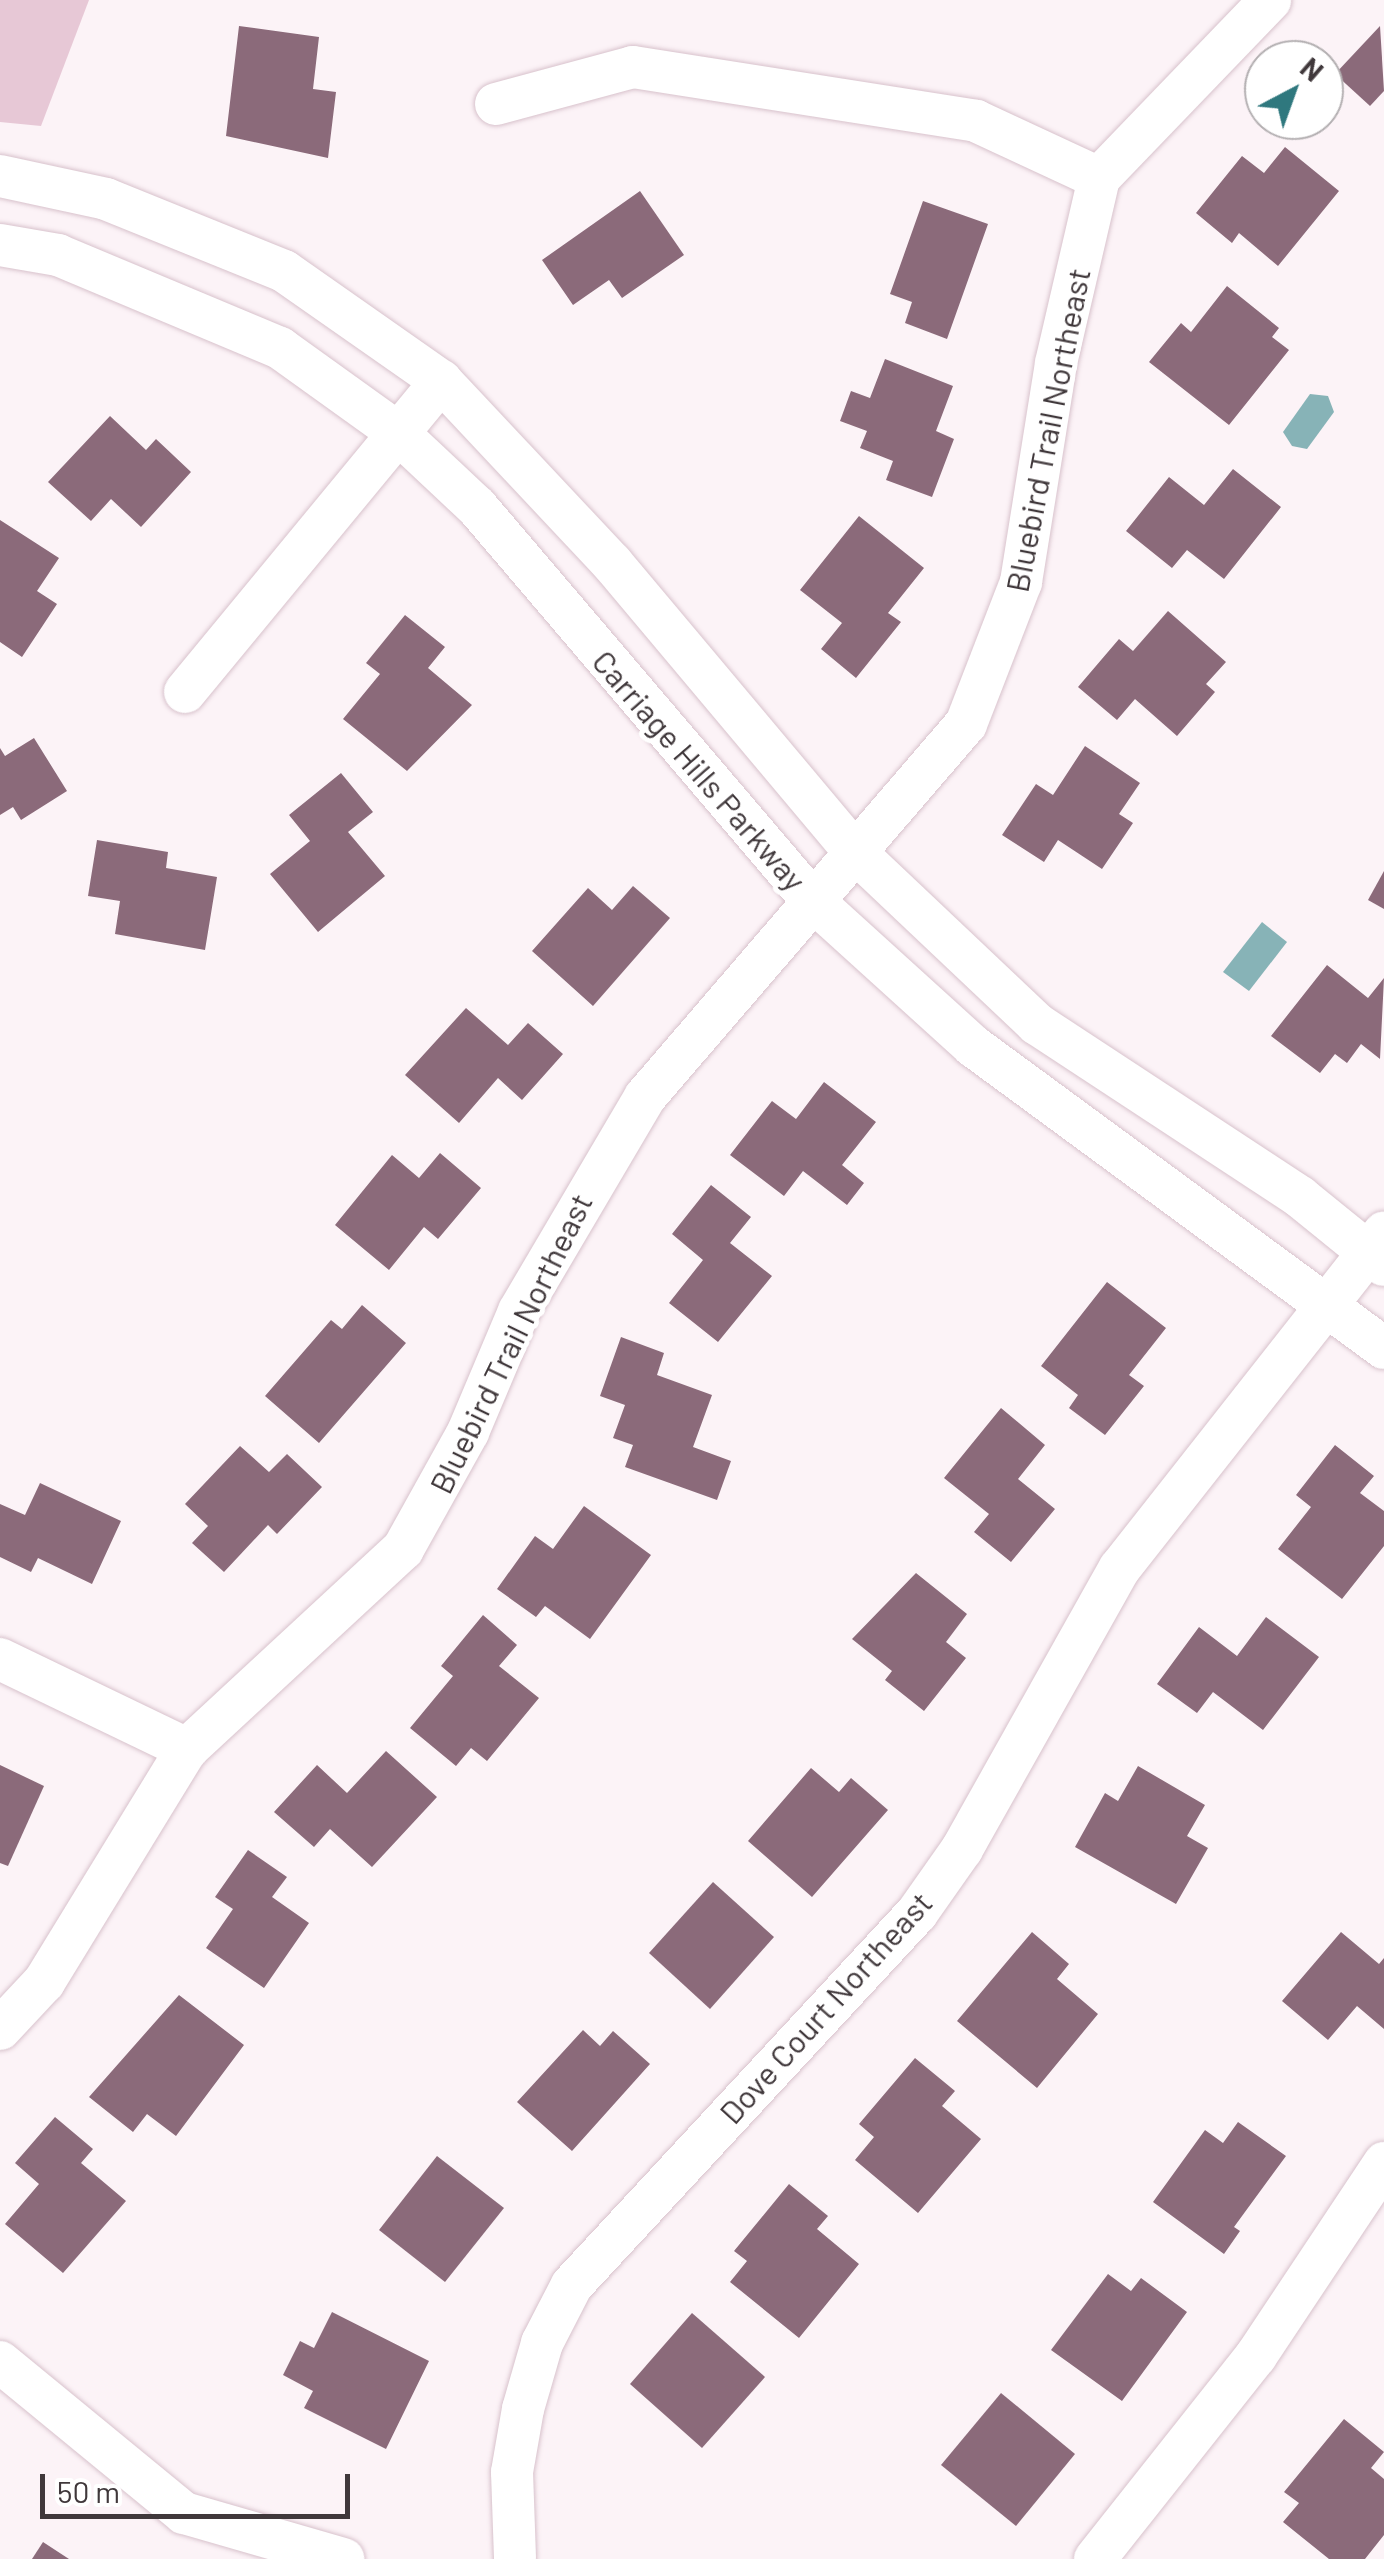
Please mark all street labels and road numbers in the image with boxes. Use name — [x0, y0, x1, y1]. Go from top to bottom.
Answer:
street label: Bluebird Trail Northeast — [997, 265, 1097, 595]
street label: Carriage Hills Parkway — [585, 642, 815, 898]
street label: Bluebird Trail Northeast — [421, 1187, 599, 1499]
street label: Dove Court Northeast — [711, 1883, 939, 2131]

